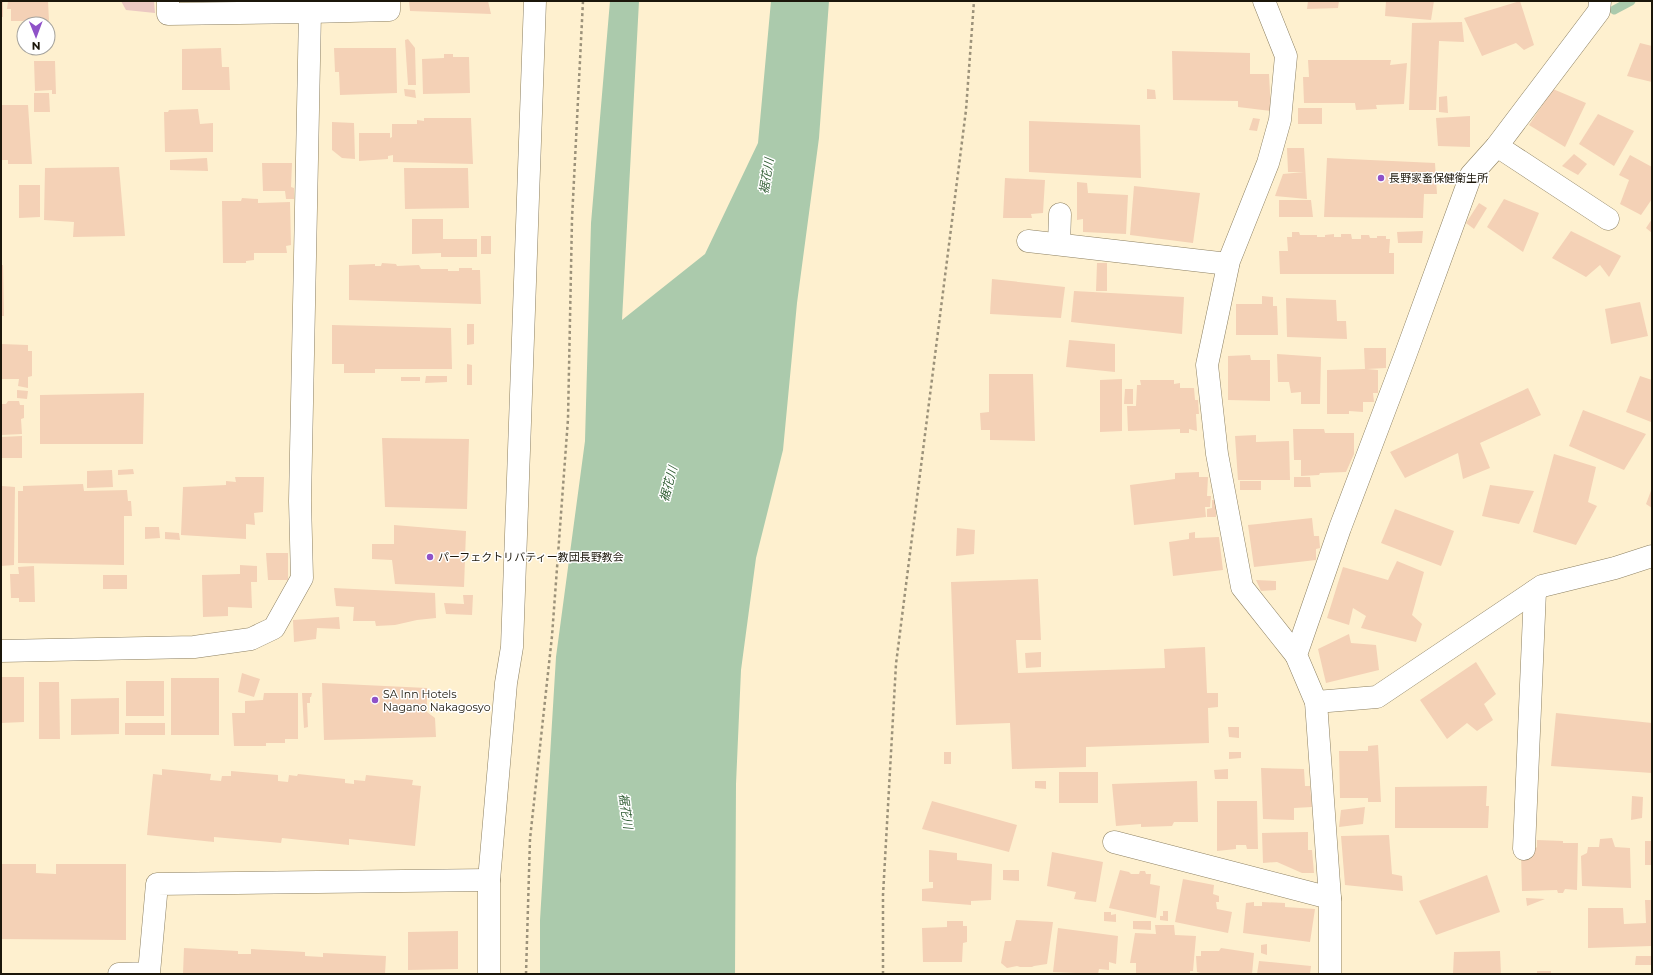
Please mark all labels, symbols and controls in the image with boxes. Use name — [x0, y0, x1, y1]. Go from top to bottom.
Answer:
north arrow — [16, 16, 56, 56]
text: N — [32, 39, 41, 53]
water label: 裾花川 — [756, 155, 777, 195]
place label: 長野家畜保健衛生所 — [1389, 171, 1489, 185]
marker: 長野家畜保健衛生所 — [1376, 173, 1386, 183]
water label: 裾花川 — [656, 463, 680, 503]
place label: パーフェクトリバティー教団長野教会 — [438, 550, 624, 564]
marker: パーフェクトリバティー教団長野教会 — [425, 552, 435, 562]
place label: SA Inn Hotels Nagano Nakagosyo — [383, 687, 491, 714]
marker: SA Inn Hotels Nagano Nakagosyo — [370, 695, 380, 705]
water label: 裾花川 — [616, 792, 636, 832]

